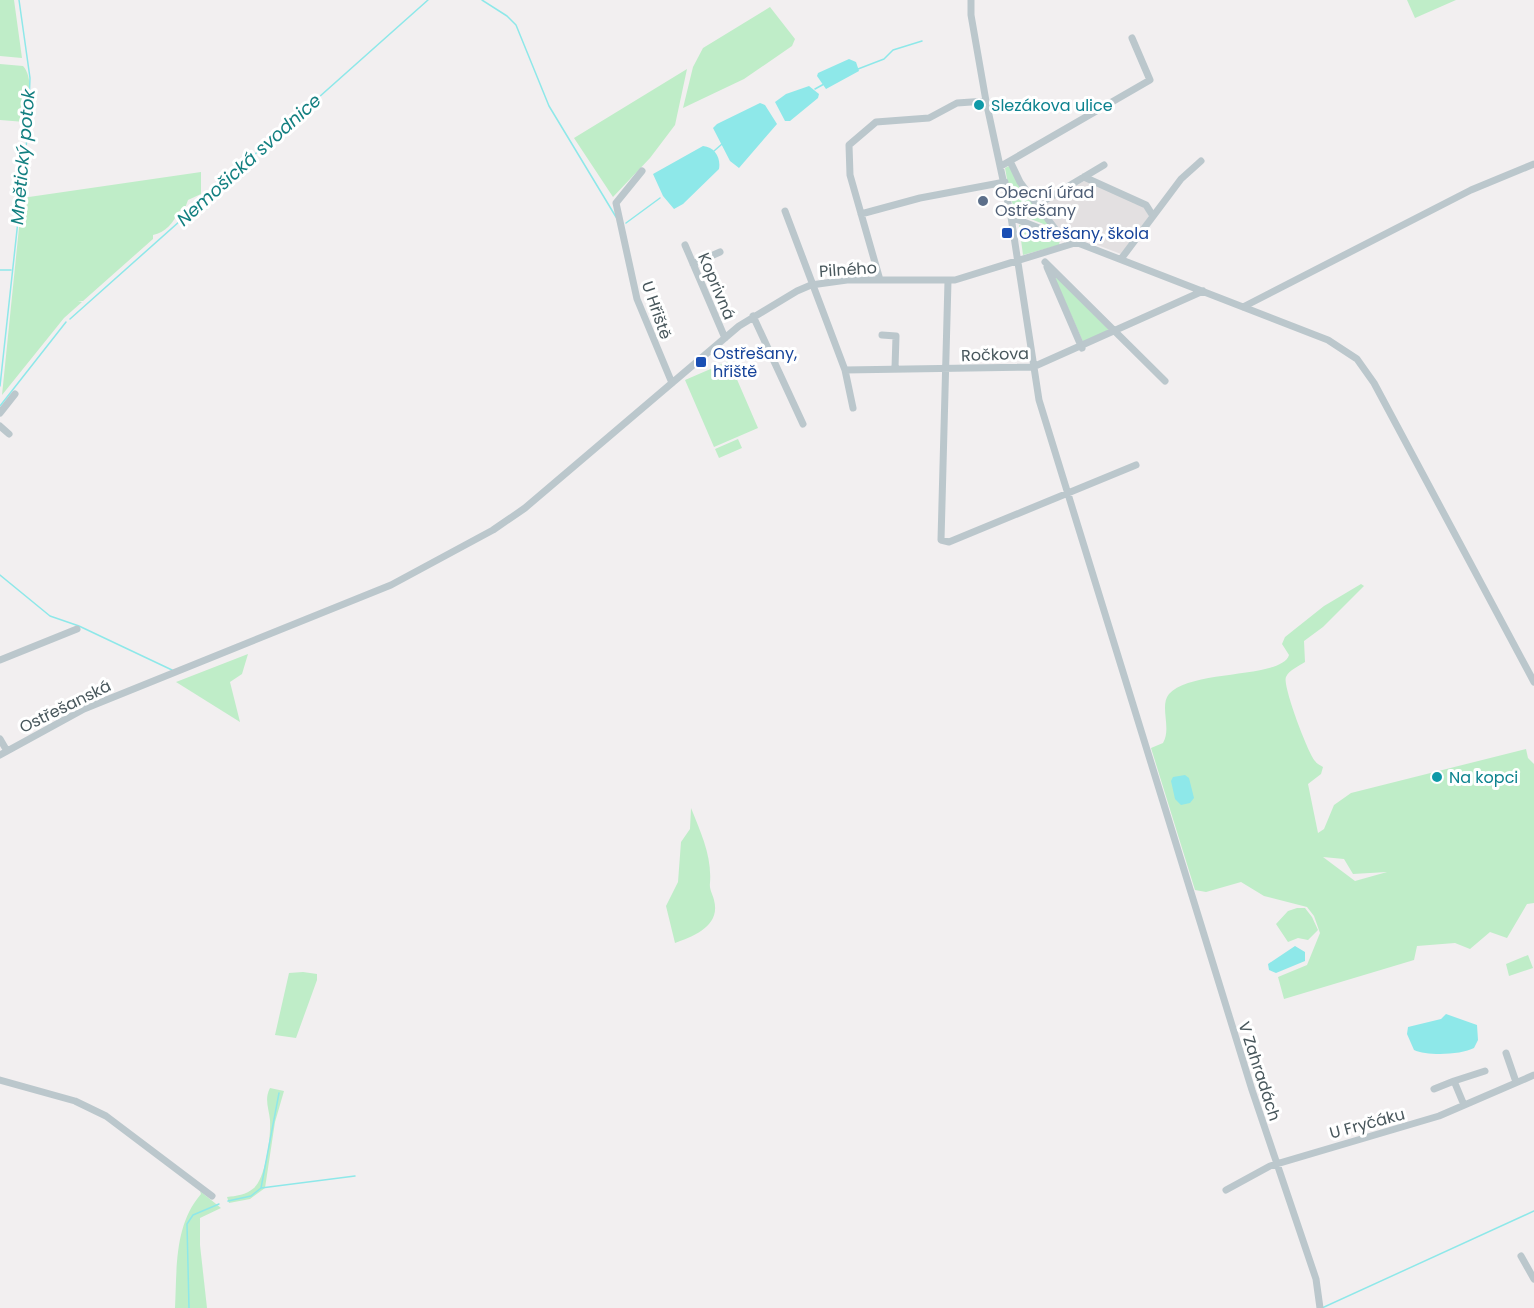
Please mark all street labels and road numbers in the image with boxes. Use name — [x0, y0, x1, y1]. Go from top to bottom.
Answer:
street label: Koprivná — [692, 249, 741, 323]
street label: Pilného — [818, 256, 878, 283]
street label: U Hřiště — [636, 278, 677, 342]
street label: Ročkova — [961, 342, 1029, 367]
street label: Ostřešanská — [15, 674, 115, 739]
street label: V Zahradách — [1233, 1019, 1286, 1124]
street label: U Fryčáku — [1327, 1102, 1407, 1145]

